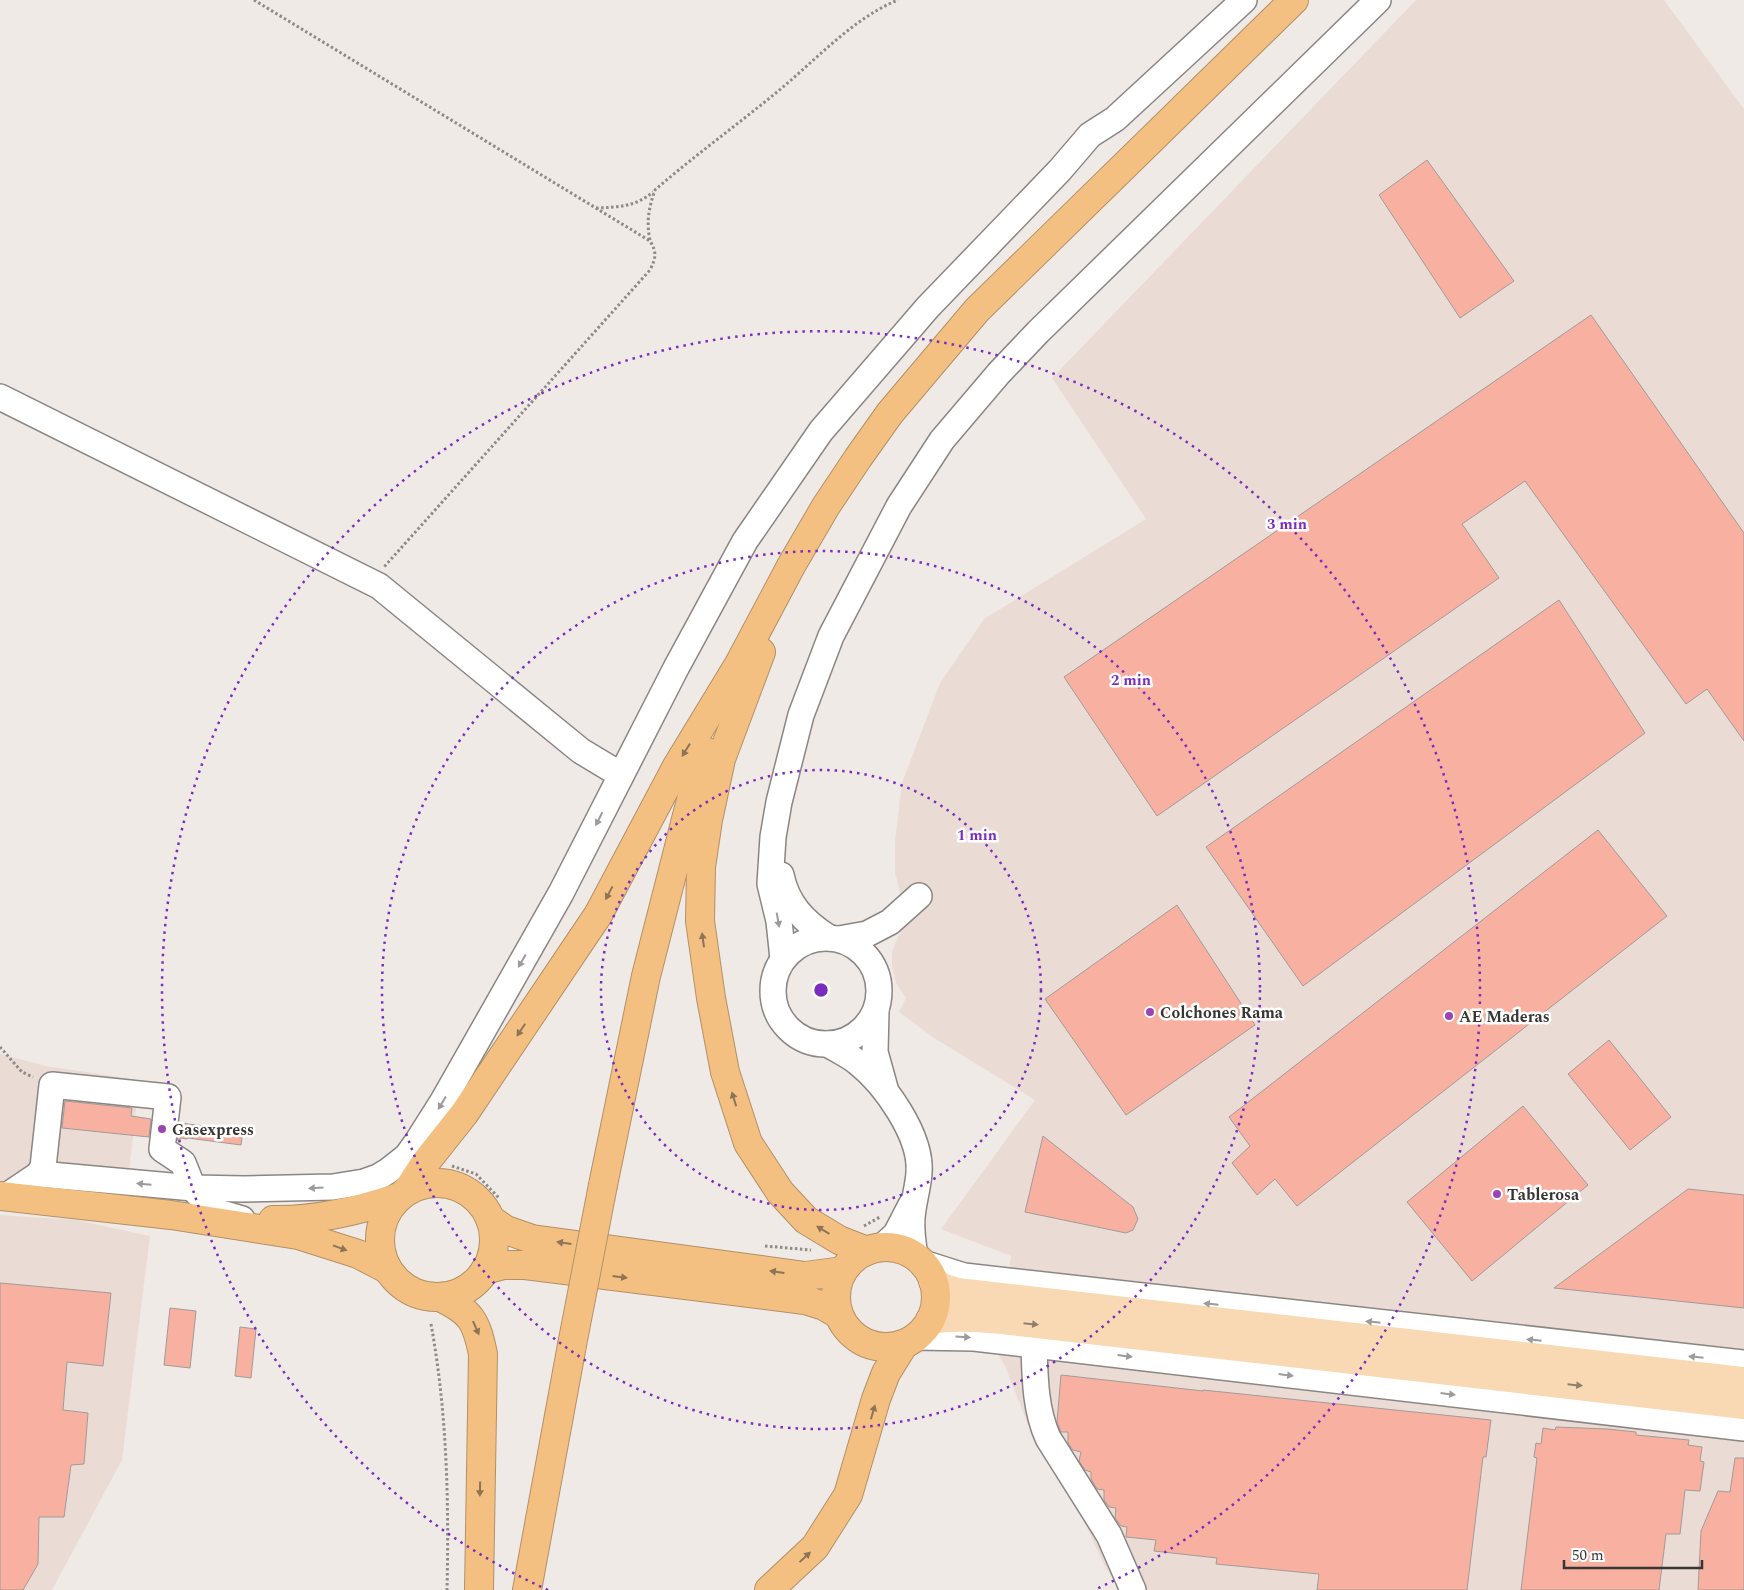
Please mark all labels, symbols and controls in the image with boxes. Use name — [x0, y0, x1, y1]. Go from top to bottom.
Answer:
text: 3 min — [1267, 513, 1307, 536]
text: 2 min — [1111, 669, 1151, 692]
one-way arrow — [682, 744, 691, 757]
one-way arrow — [595, 811, 603, 826]
text: 1 min — [957, 824, 997, 847]
one-way arrow — [605, 887, 614, 900]
one-way arrow — [775, 912, 783, 928]
one-way arrow — [699, 931, 707, 947]
one-way arrow — [518, 954, 526, 969]
centre of rings — [812, 981, 830, 999]
place label: Colchones Rama — [1160, 1001, 1284, 1025]
place label: AE Maderas — [1459, 1005, 1550, 1029]
marker: Colchones Rama — [1144, 1006, 1156, 1018]
marker: AE Maderas — [1443, 1010, 1455, 1022]
one-way arrow — [516, 1023, 526, 1036]
one-way arrow — [730, 1091, 738, 1106]
one-way arrow — [437, 1096, 446, 1109]
place label: Gasexpress — [172, 1118, 254, 1142]
marker: Gasexpress — [156, 1123, 168, 1135]
one-way arrow — [136, 1179, 152, 1187]
place label: Tablerosa — [1507, 1183, 1580, 1207]
one-way arrow — [308, 1184, 324, 1192]
marker: Tablerosa — [1491, 1188, 1503, 1200]
one-way arrow — [816, 1225, 829, 1234]
one-way arrow — [556, 1239, 572, 1247]
one-way arrow — [333, 1244, 348, 1252]
one-way arrow — [769, 1268, 785, 1276]
one-way arrow — [613, 1273, 629, 1281]
one-way arrow — [1203, 1299, 1219, 1307]
one-way arrow — [1364, 1318, 1380, 1326]
one-way arrow — [1023, 1320, 1039, 1328]
one-way arrow — [472, 1321, 480, 1335]
one-way arrow — [956, 1334, 972, 1342]
one-way arrow — [1526, 1335, 1542, 1343]
one-way arrow — [1117, 1352, 1133, 1360]
one-way arrow — [1687, 1353, 1703, 1361]
one-way arrow — [1278, 1371, 1294, 1379]
one-way arrow — [1567, 1382, 1583, 1390]
one-way arrow — [1440, 1390, 1456, 1398]
one-way arrow — [869, 1405, 877, 1420]
one-way arrow — [476, 1481, 484, 1497]
scale bar — [1564, 1538, 1702, 1570]
text: 50 m — [1572, 1544, 1604, 1567]
one-way arrow — [798, 1551, 810, 1563]

